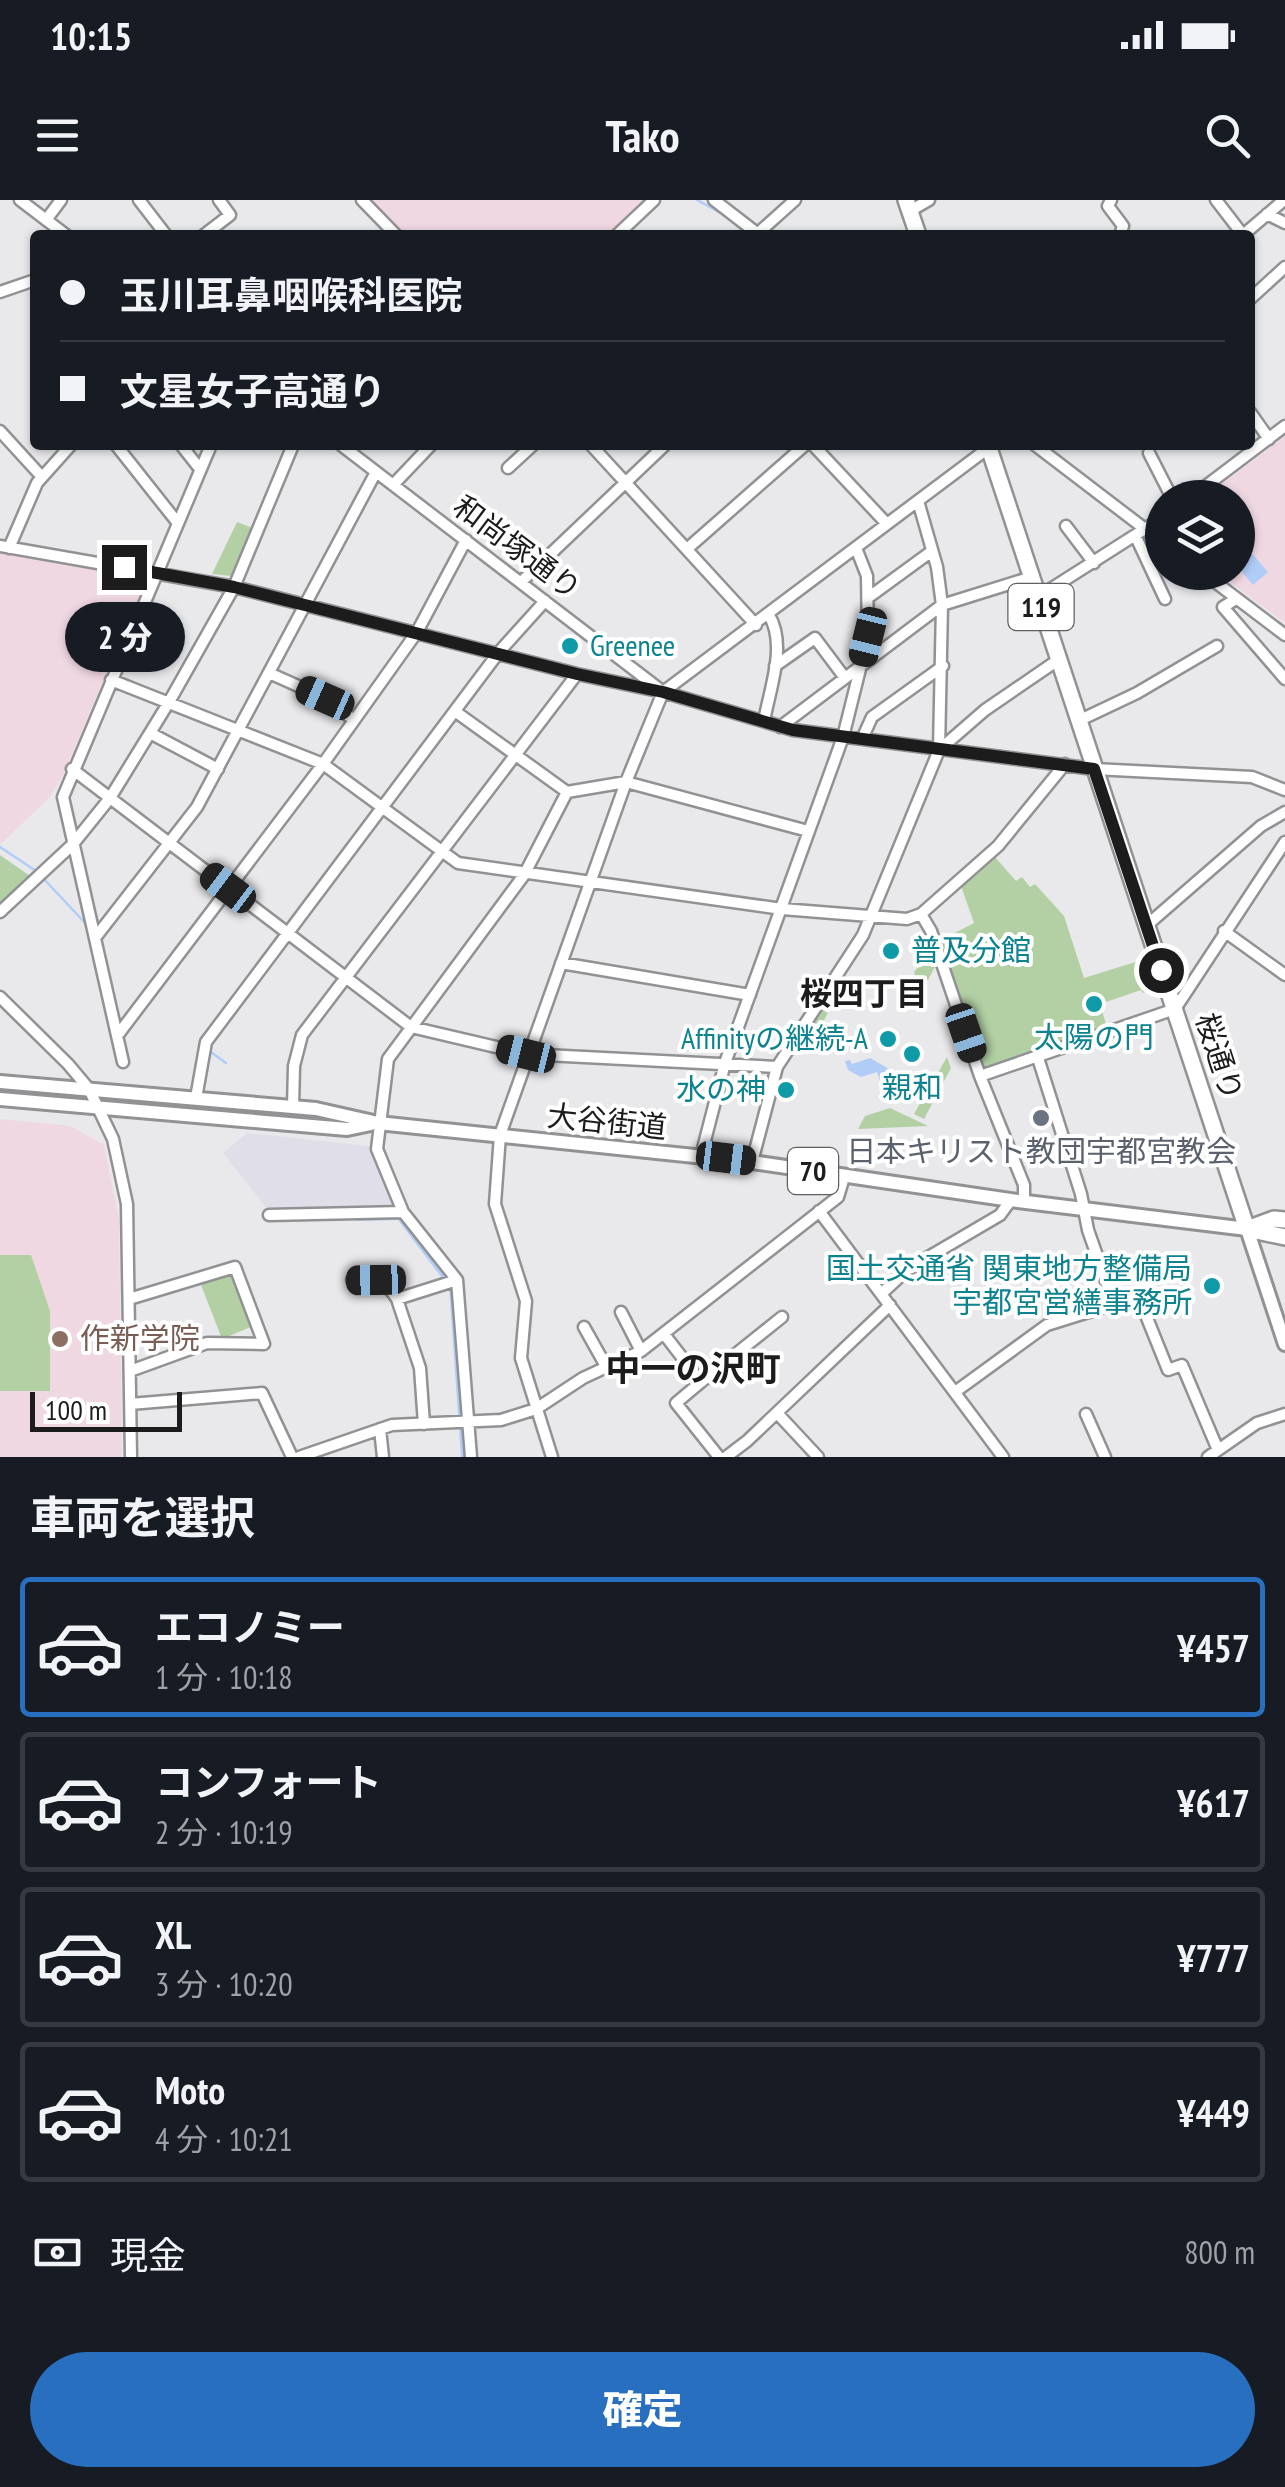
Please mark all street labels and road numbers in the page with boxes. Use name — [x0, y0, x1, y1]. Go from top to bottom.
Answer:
street label: 和尚塚通り — [446, 486, 590, 608]
road number: 119 — [1008, 584, 1074, 630]
street label: 桜通り — [1188, 1008, 1253, 1105]
street label: 大谷街道 — [545, 1095, 669, 1146]
road number: 70 — [788, 1148, 838, 1194]

